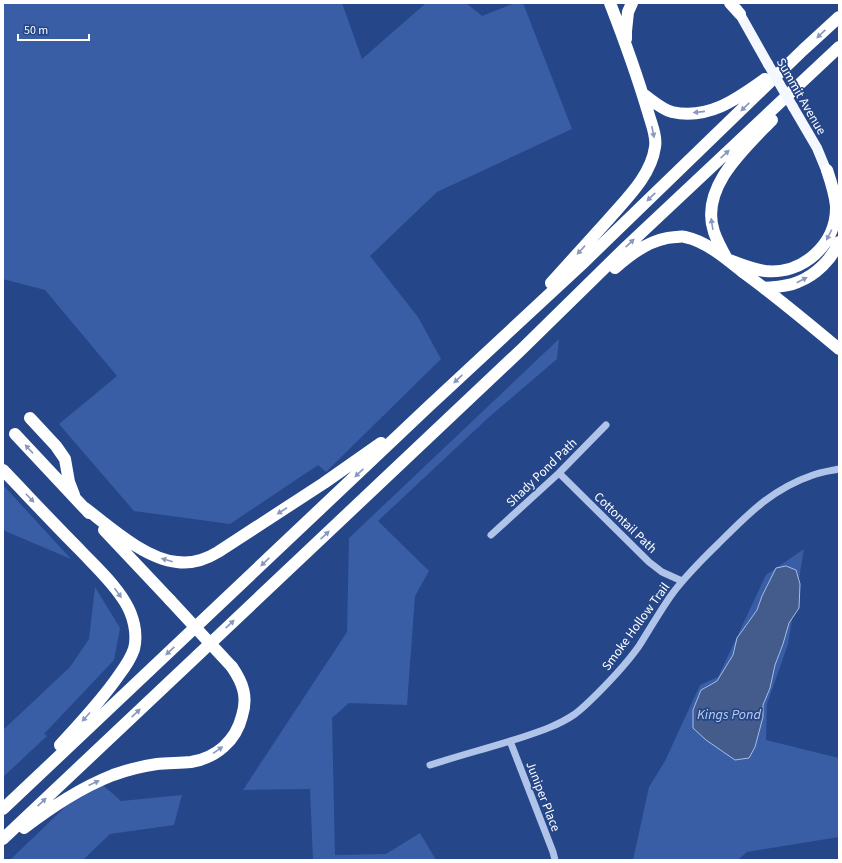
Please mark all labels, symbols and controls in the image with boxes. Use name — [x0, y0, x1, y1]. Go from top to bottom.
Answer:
scale bar — [18, 16, 89, 42]
text: 50 m — [24, 22, 48, 39]
one-way arrow — [816, 29, 826, 39]
street label: Summit Avenue — [772, 55, 830, 138]
one-way arrow — [740, 102, 750, 112]
one-way arrow — [693, 109, 705, 116]
one-way arrow — [651, 126, 657, 138]
one-way arrow — [720, 150, 730, 159]
one-way arrow — [647, 192, 656, 201]
one-way arrow — [709, 217, 715, 230]
one-way arrow — [826, 229, 832, 241]
one-way arrow — [625, 239, 635, 248]
one-way arrow — [576, 245, 586, 255]
one-way arrow — [796, 277, 808, 283]
one-way arrow — [453, 375, 463, 384]
street label: Shady Pond Path — [502, 434, 581, 511]
one-way arrow — [24, 444, 34, 454]
one-way arrow — [354, 468, 364, 477]
street label: Cottontail Path — [590, 488, 661, 557]
one-way arrow — [25, 493, 35, 503]
one-way arrow — [276, 507, 288, 514]
one-way arrow — [320, 530, 330, 539]
one-way arrow — [161, 557, 173, 563]
one-way arrow — [260, 557, 269, 566]
street label: Smoke Hollow Trail — [598, 579, 674, 674]
one-way arrow — [114, 588, 122, 598]
one-way arrow — [226, 620, 235, 629]
one-way arrow — [165, 646, 175, 656]
water label: Kings Pond — [697, 705, 761, 725]
one-way arrow — [131, 708, 141, 718]
one-way arrow — [81, 712, 90, 722]
one-way arrow — [213, 746, 224, 755]
street label: Juniper Place — [521, 759, 565, 834]
one-way arrow — [89, 780, 100, 786]
one-way arrow — [36, 798, 47, 807]

